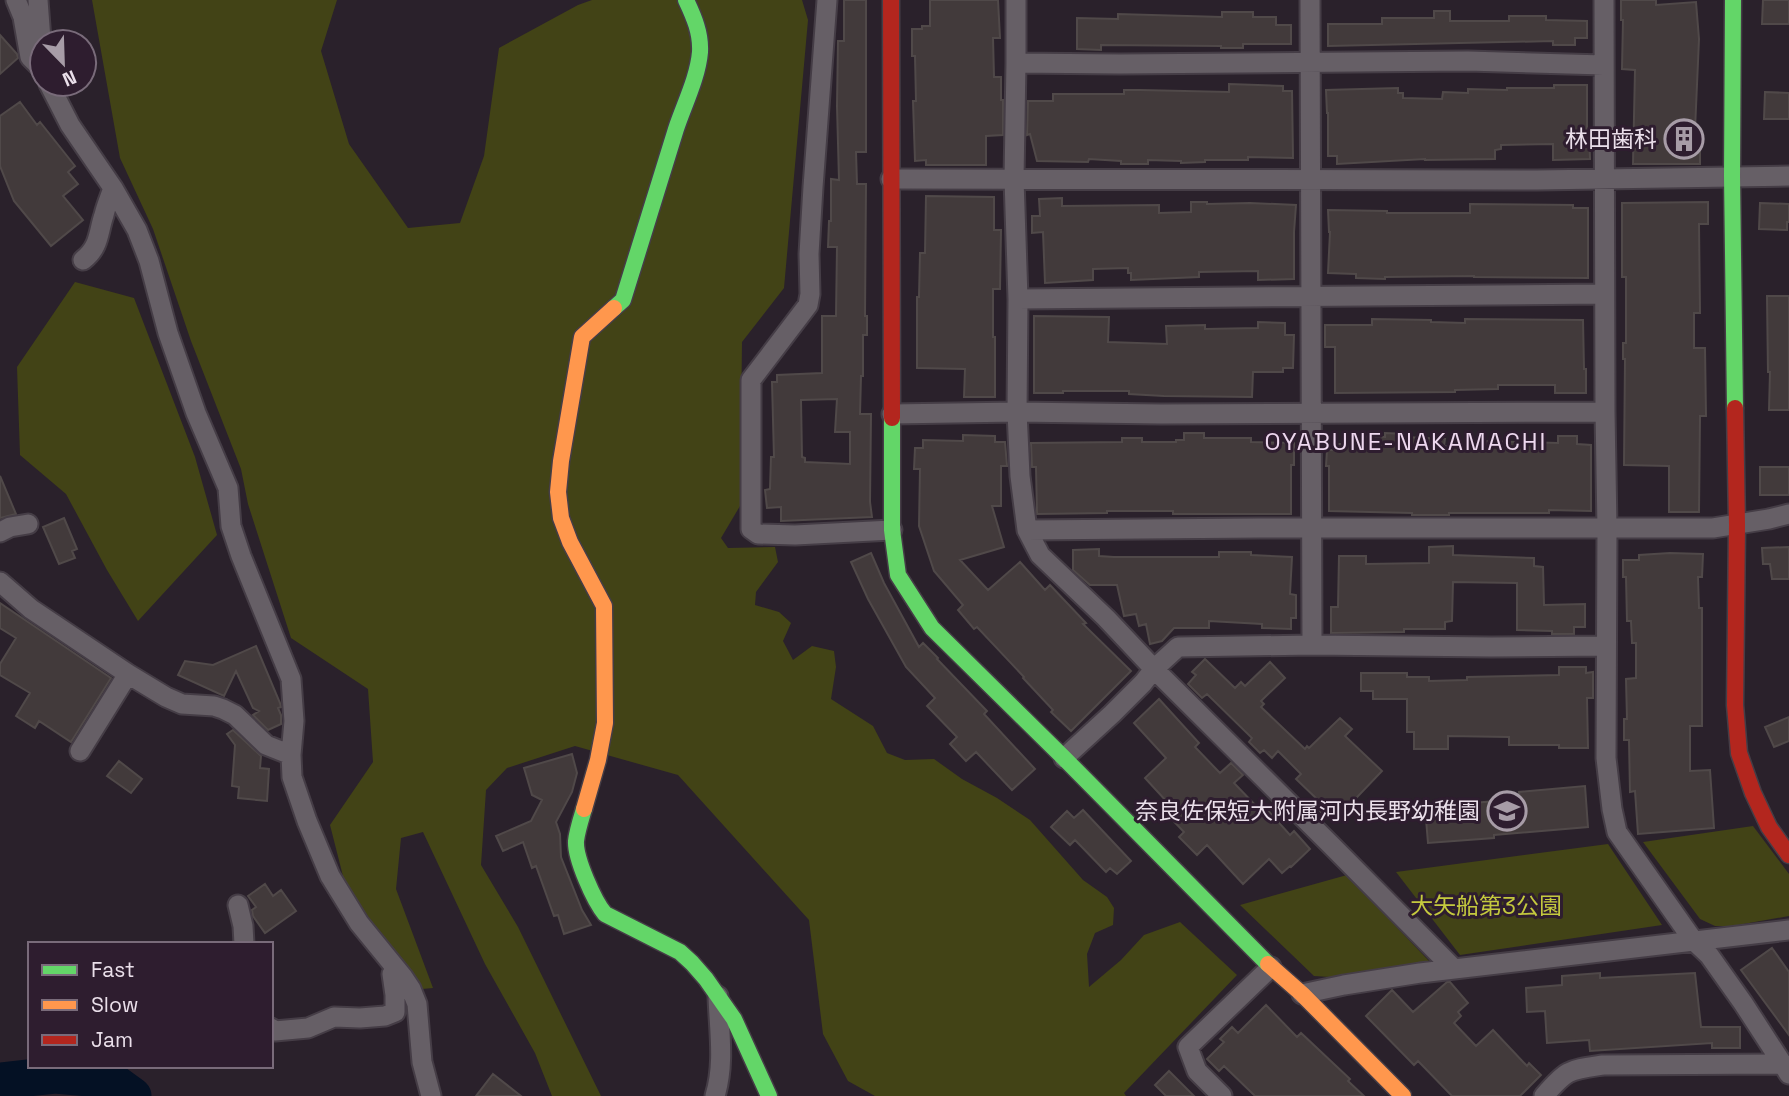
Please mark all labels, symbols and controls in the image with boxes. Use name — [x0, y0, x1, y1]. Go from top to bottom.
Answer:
north arrow — [28, 28, 98, 98]
text: N — [59, 64, 80, 92]
building icon: 林田歯科 — [1663, 118, 1705, 160]
place label: 林田歯科 — [1565, 124, 1657, 154]
district label: OYABUNE-NAKAMACHI — [1265, 426, 1547, 457]
school or university icon: 奈良佐保短大附属河内長野幼稚園 — [1486, 790, 1528, 832]
place label: 奈良佐保短大附属河内長野幼稚園 — [1135, 796, 1480, 826]
park label: 大矢船第3公園 — [1410, 891, 1562, 921]
legend — [28, 942, 273, 1068]
text: Fast — [91, 956, 135, 983]
text: Slow — [91, 991, 139, 1018]
text: Jam — [91, 1026, 133, 1053]

